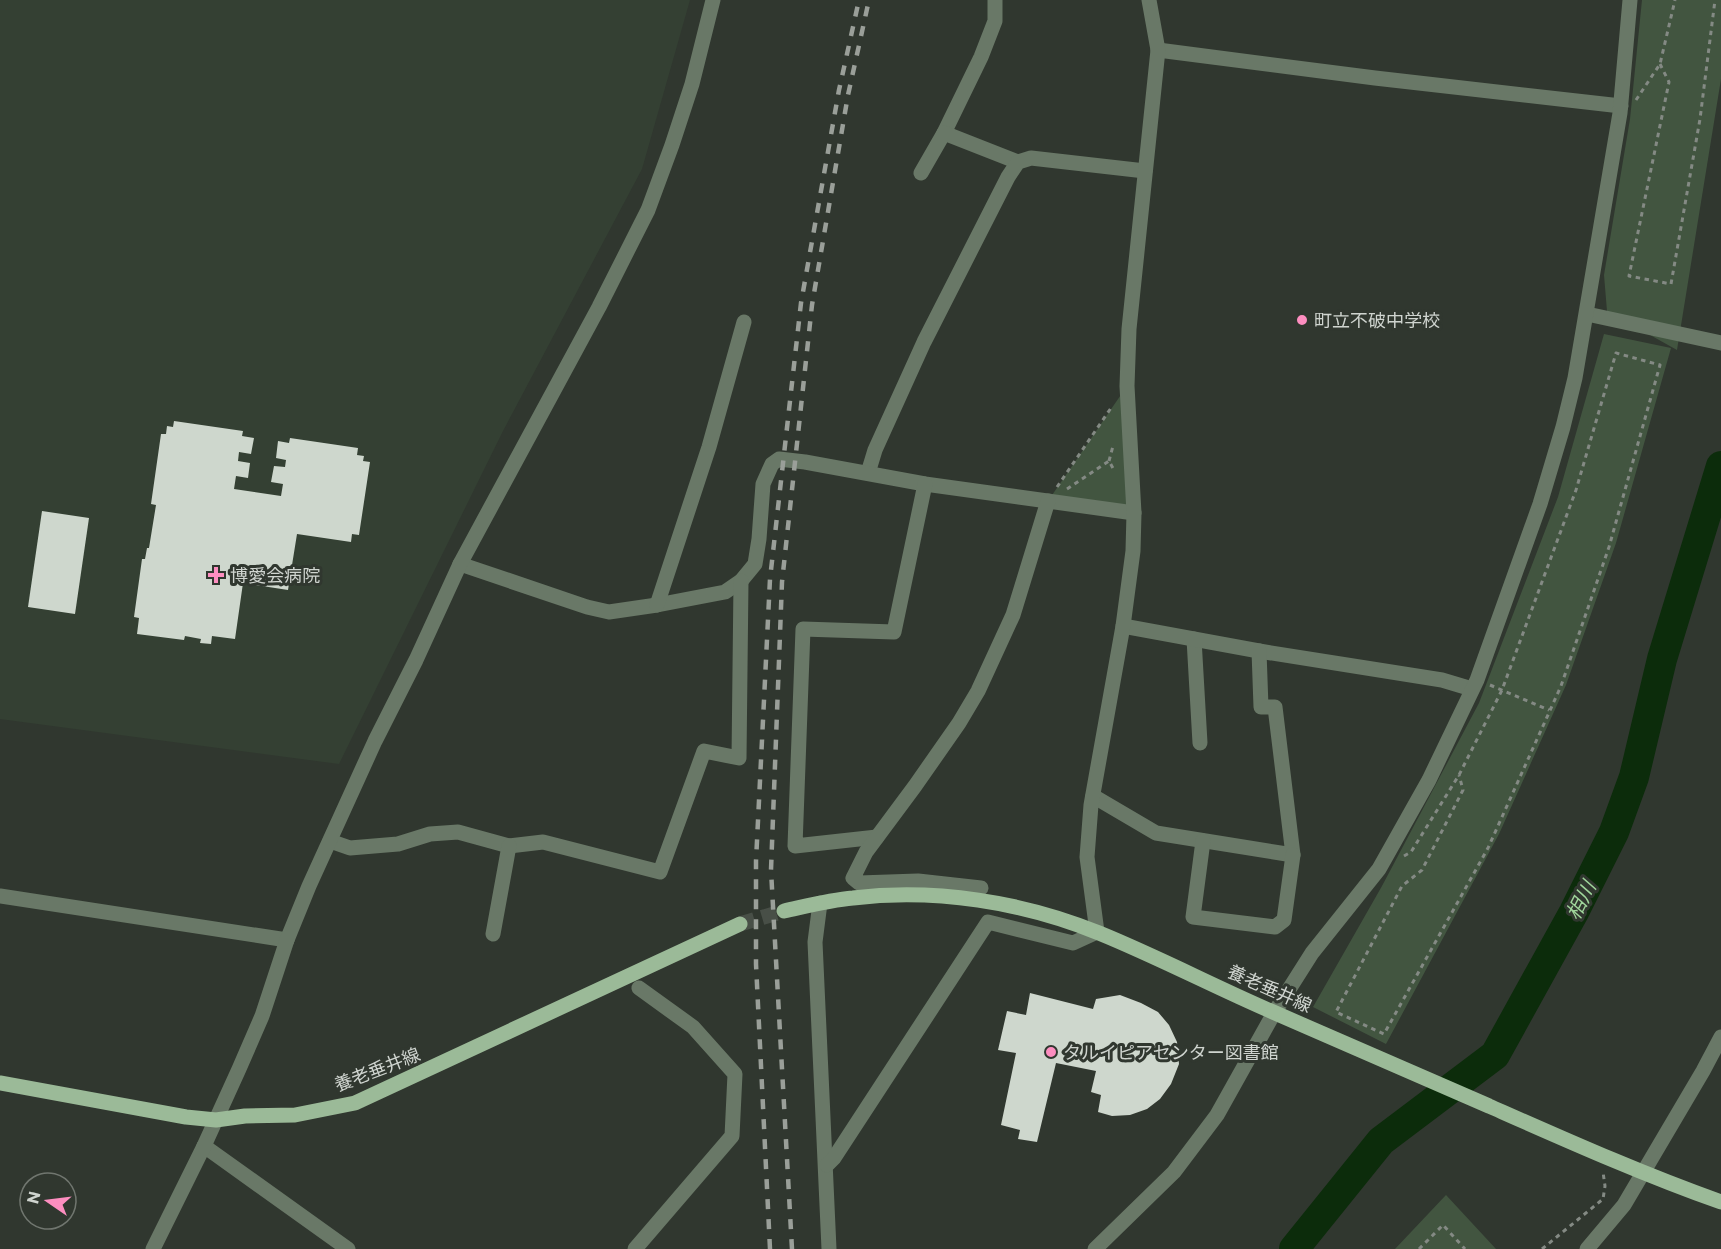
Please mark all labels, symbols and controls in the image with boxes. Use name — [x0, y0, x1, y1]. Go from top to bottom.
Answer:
place label: 町立不破中学校 — [1314, 309, 1440, 331]
marker: 町立不破中学校 — [1295, 313, 1309, 327]
place label: 博愛会病院 — [230, 564, 320, 586]
marker: 博愛会病院 — [207, 566, 225, 584]
water label: 相川 — [1560, 875, 1601, 923]
street label: 養老垂井線 — [1224, 960, 1316, 1016]
place label: タルイピアセンター図書館 — [1063, 1041, 1279, 1063]
street label: 養老垂井線 — [331, 1043, 423, 1095]
marker: タルイピアセンター図書館 — [1044, 1045, 1058, 1059]
north arrow — [18, 1171, 78, 1231]
text: N — [22, 1189, 44, 1205]

